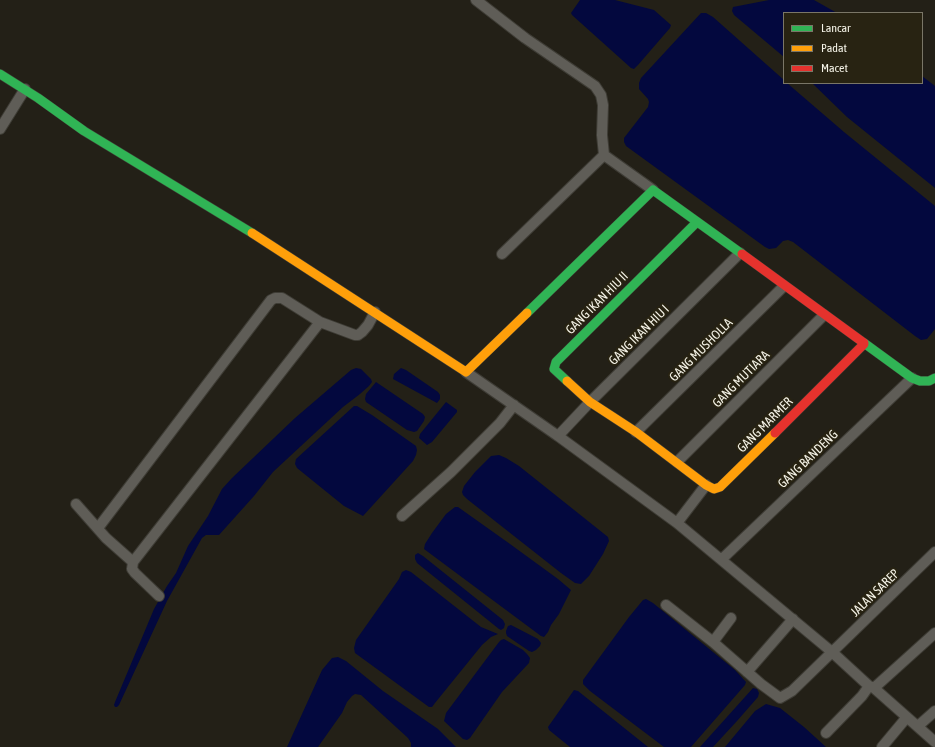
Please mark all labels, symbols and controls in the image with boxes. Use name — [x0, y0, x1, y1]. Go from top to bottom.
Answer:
legend — [783, 12, 923, 84]
text: Lancar — [821, 21, 851, 35]
text: Padat — [821, 41, 847, 55]
text: Macet — [821, 61, 848, 75]
street label: GANG IKAN HIU II — [562, 268, 632, 338]
street label: GANG IKAN HIU I — [606, 302, 672, 368]
street label: GANG MUSHOLLA — [666, 315, 736, 385]
street label: GANG MUTIARA — [709, 347, 773, 411]
street label: GANG MARMER — [734, 394, 796, 456]
street label: GANG BANDENG — [775, 427, 841, 491]
street label: JALAN SAREP — [847, 566, 903, 620]

